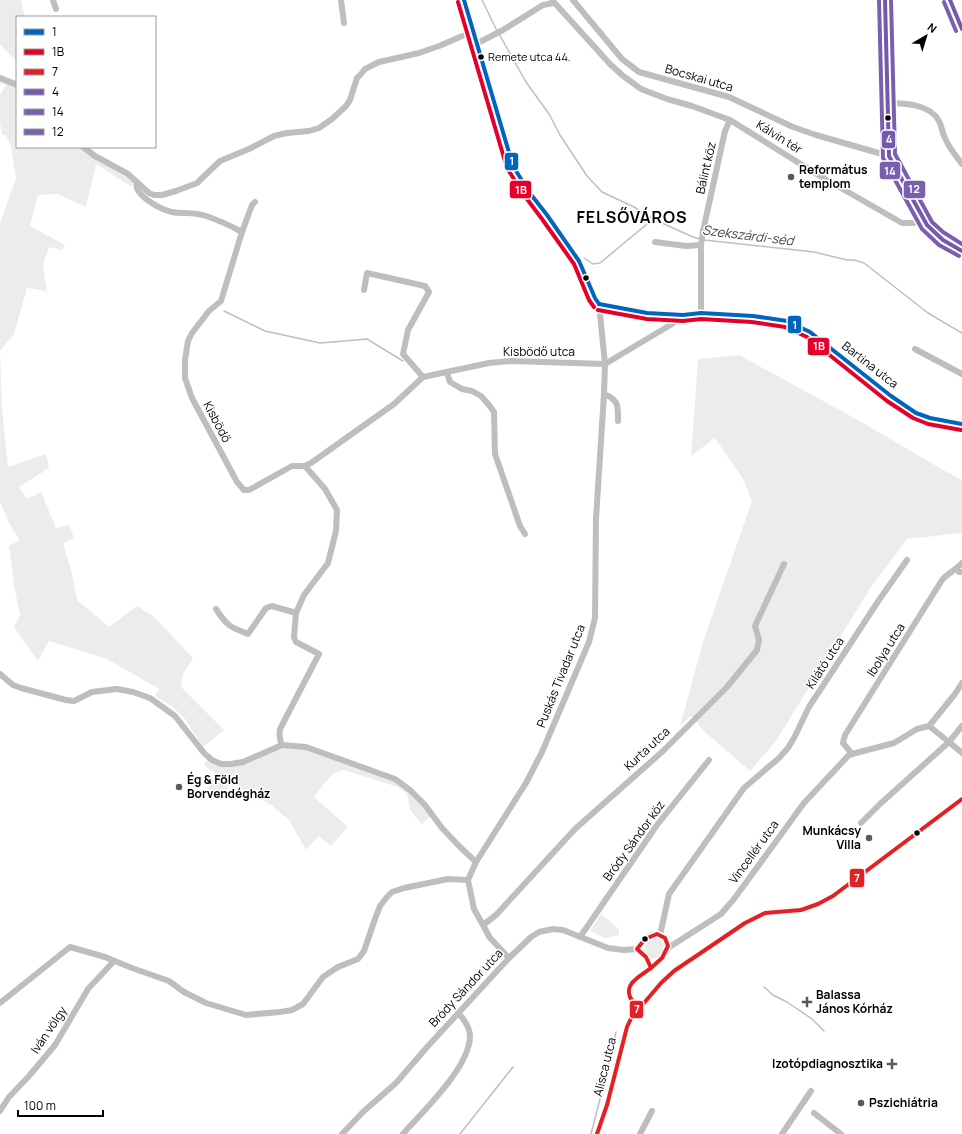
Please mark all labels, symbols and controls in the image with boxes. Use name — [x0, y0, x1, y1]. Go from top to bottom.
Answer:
legend — [16, 16, 156, 148]
north arrow — [906, 16, 946, 56]
text: N — [925, 19, 940, 36]
text: 1 — [52, 23, 57, 40]
text: 1B — [52, 43, 64, 60]
place label: Remete utca 44. — [488, 49, 570, 64]
marker: Remete utca 44. — [476, 52, 486, 62]
street label: Bocskai utca — [663, 60, 735, 95]
text: 7 — [52, 63, 58, 80]
text: 4 — [52, 83, 59, 100]
text: 14 — [52, 103, 64, 120]
unlabelled marker — [883, 113, 893, 123]
street label: Kálvin tér — [753, 116, 806, 158]
text: 12 — [52, 123, 64, 140]
line badge: 4 — [881, 130, 896, 149]
text: 4 — [886, 131, 893, 146]
street label: Bálint köz — [691, 140, 720, 196]
line badge: 1 — [504, 152, 519, 171]
text: 1 — [510, 153, 514, 168]
place label: Református templom — [799, 161, 868, 192]
line badge: 14 — [879, 161, 901, 180]
text: 14 — [884, 163, 896, 178]
marker: Református templom — [786, 172, 796, 182]
line badge: 1B — [509, 180, 532, 199]
line badge: 12 — [903, 180, 926, 199]
text: 12 — [908, 181, 920, 196]
text: 1B — [515, 182, 527, 197]
district label: FELSŐVÁROS — [576, 206, 688, 228]
water label: Szekszárdi-séd — [701, 220, 797, 250]
unlabelled marker — [581, 273, 591, 283]
line badge: 1 — [787, 315, 802, 334]
text: 1 — [793, 317, 797, 332]
line badge: 1B — [807, 337, 830, 356]
street label: Bartina utca — [839, 337, 902, 392]
text: 1B — [813, 338, 825, 353]
street label: Kisbödő utca — [503, 343, 575, 360]
street label: Kisbödő — [199, 398, 235, 445]
street label: Ibolya utca — [862, 620, 909, 680]
street label: Puskás Tivadar utca — [532, 622, 589, 730]
street label: Kilátó utca — [802, 634, 848, 692]
street label: Kurta utca — [620, 723, 673, 774]
place label: Ég & Föld Borvendégház — [187, 771, 270, 802]
marker: Ég & Föld Borvendégház — [174, 782, 184, 792]
street label: Bródy Sándor köz — [599, 797, 669, 884]
street label: Vincellér utca — [725, 816, 782, 887]
place label: Munkácsy Villa — [802, 822, 861, 853]
unlabelled marker — [912, 828, 922, 838]
marker: Munkácsy Villa — [864, 833, 874, 843]
line badge: 7 — [849, 868, 865, 888]
text: 7 — [854, 870, 860, 885]
unlabelled marker — [640, 934, 650, 944]
street label: Bródy Sándor utca — [425, 945, 506, 1031]
place label: Balassa János Kórház — [816, 986, 893, 1017]
marker: Balassa János Kórház — [801, 996, 813, 1008]
line badge: 7 — [629, 1000, 644, 1019]
text: 7 — [634, 1001, 640, 1016]
street label: Iván völgy — [26, 1002, 71, 1057]
street label: Alisca utca — [589, 1036, 620, 1098]
place label: Izotópdiagnosztika — [772, 1055, 883, 1072]
marker: Izotópdiagnosztika — [886, 1058, 898, 1070]
scale bar — [18, 1092, 103, 1118]
place label: Pszichiátria — [869, 1094, 938, 1111]
text: 100 m — [24, 1097, 56, 1114]
marker: Pszichiátria — [856, 1098, 866, 1108]

